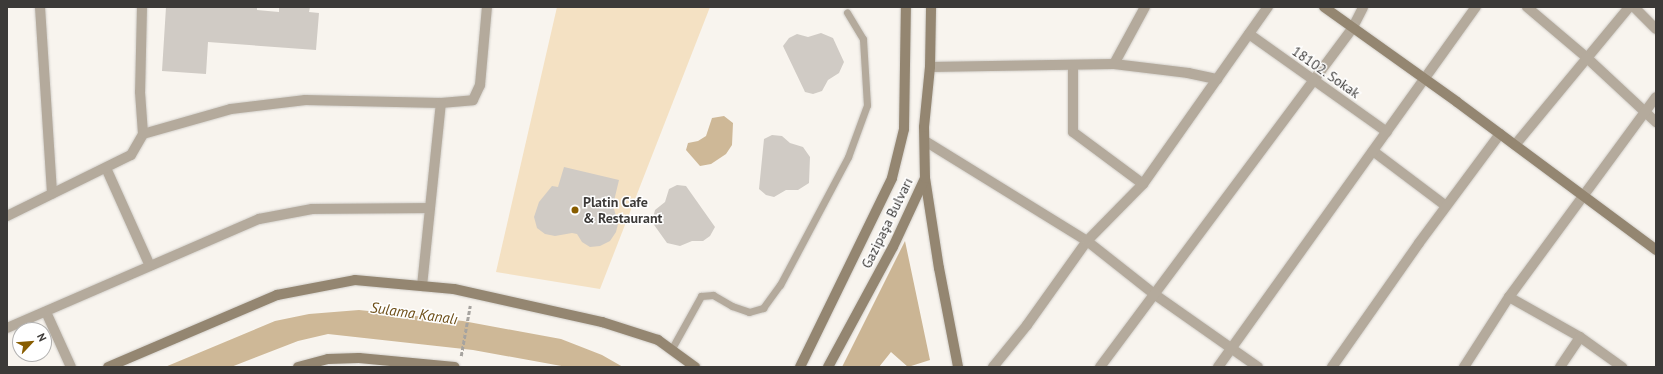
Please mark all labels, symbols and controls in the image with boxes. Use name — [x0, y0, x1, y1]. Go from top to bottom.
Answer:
street label: 18102. Sokak — [1288, 42, 1364, 102]
street label: Gazipaşa Bulvarı — [858, 175, 916, 271]
place label: Platin Cafe & Restaurant — [583, 194, 662, 226]
marker: Platin Cafe & Restaurant — [570, 205, 580, 215]
water label: Sulama Kanalı — [369, 298, 459, 328]
north arrow — [12, 322, 52, 362]
text: N — [34, 331, 50, 343]

